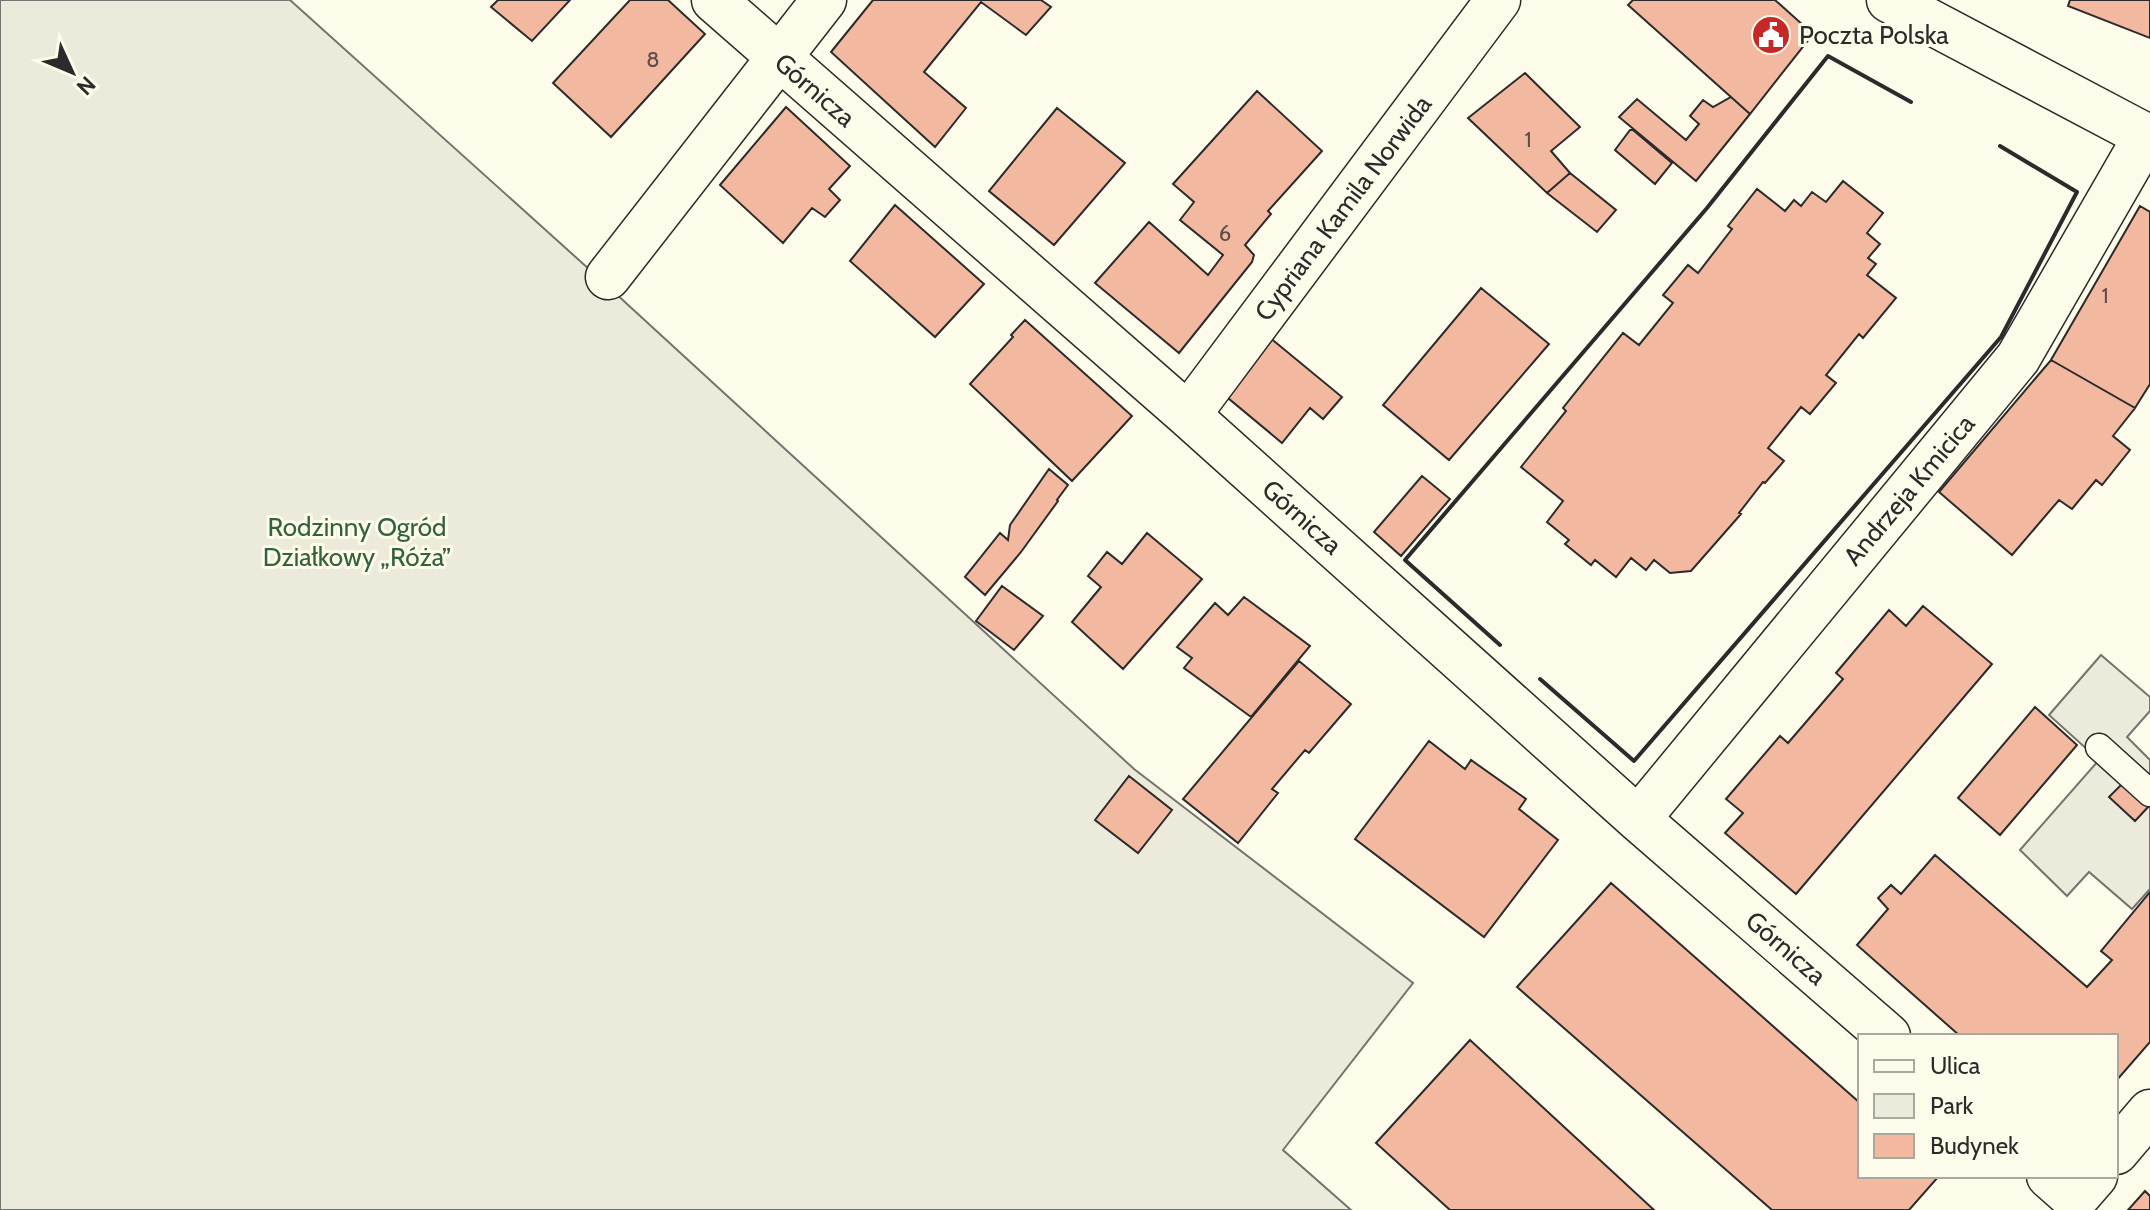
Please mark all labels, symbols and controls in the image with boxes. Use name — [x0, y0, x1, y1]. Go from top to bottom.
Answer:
public building icon: Poczta Polska — [1750, 14, 1792, 56]
place label: Poczta Polska — [1799, 19, 1949, 51]
north arrow — [32, 32, 112, 112]
house number: 8 — [646, 46, 660, 73]
street label: Górnicza — [768, 46, 862, 134]
text: N — [71, 71, 101, 101]
street label: Cypriana Kamila Norwida — [1248, 88, 1439, 327]
house number: 1 — [1524, 126, 1532, 153]
house number: 6 — [1219, 220, 1231, 247]
house number: 1 — [2101, 282, 2109, 309]
street label: Andrzeja Kmicica — [1837, 408, 1982, 572]
street label: Górnicza — [1255, 473, 1349, 562]
park label: Rodzinny Ogród Działkowy „Róża” — [263, 511, 451, 573]
street label: Górnicza — [1739, 904, 1833, 992]
legend — [1858, 1034, 2118, 1178]
text: Ulica — [1930, 1051, 1981, 1080]
text: Park — [1930, 1091, 1973, 1120]
text: Budynek — [1930, 1131, 2019, 1160]

